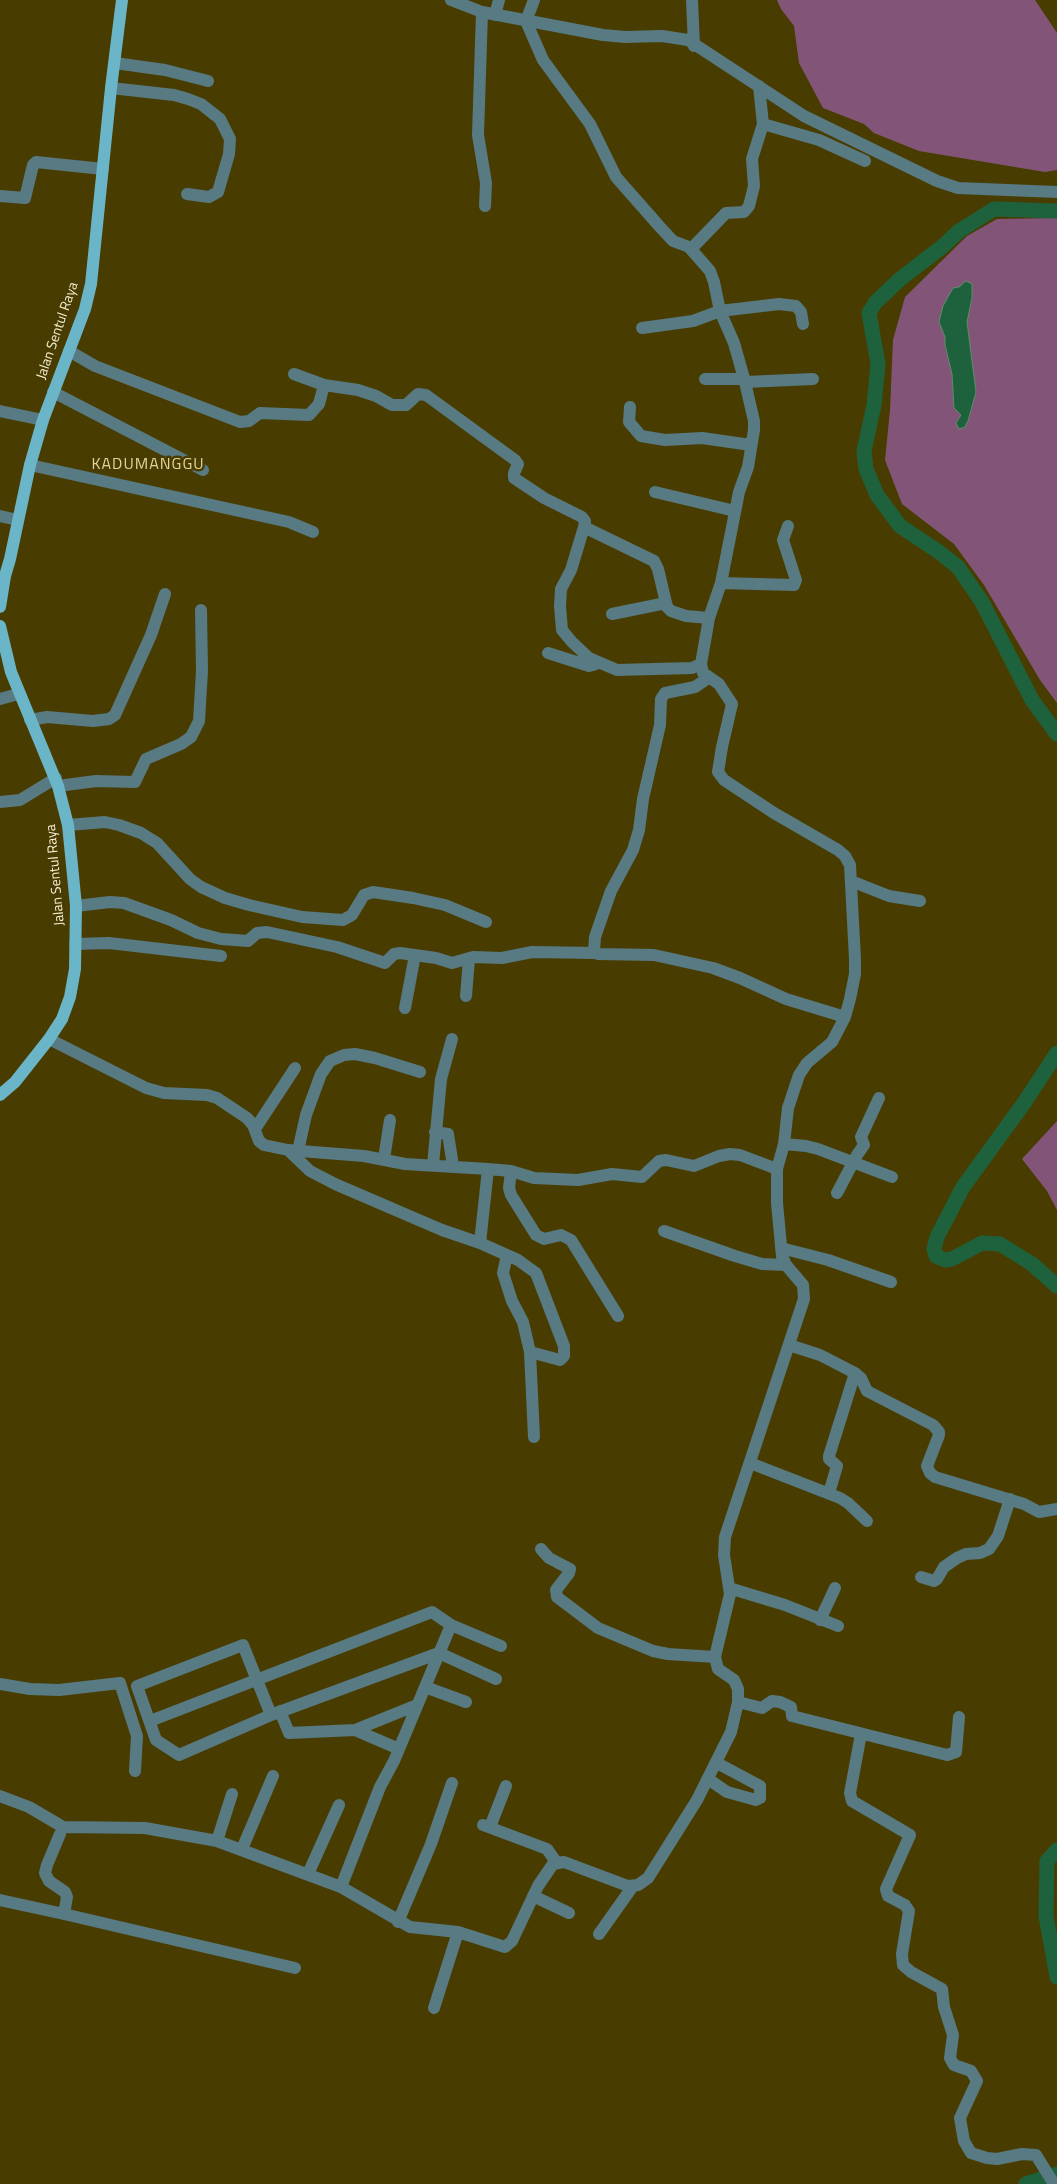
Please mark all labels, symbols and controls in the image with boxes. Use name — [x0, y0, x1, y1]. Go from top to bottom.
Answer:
street label: Jalan Sentul Raya — [33, 280, 83, 382]
district label: KADUMANGGU — [90, 455, 206, 475]
street label: Jalan Sentul Raya — [43, 824, 69, 926]

